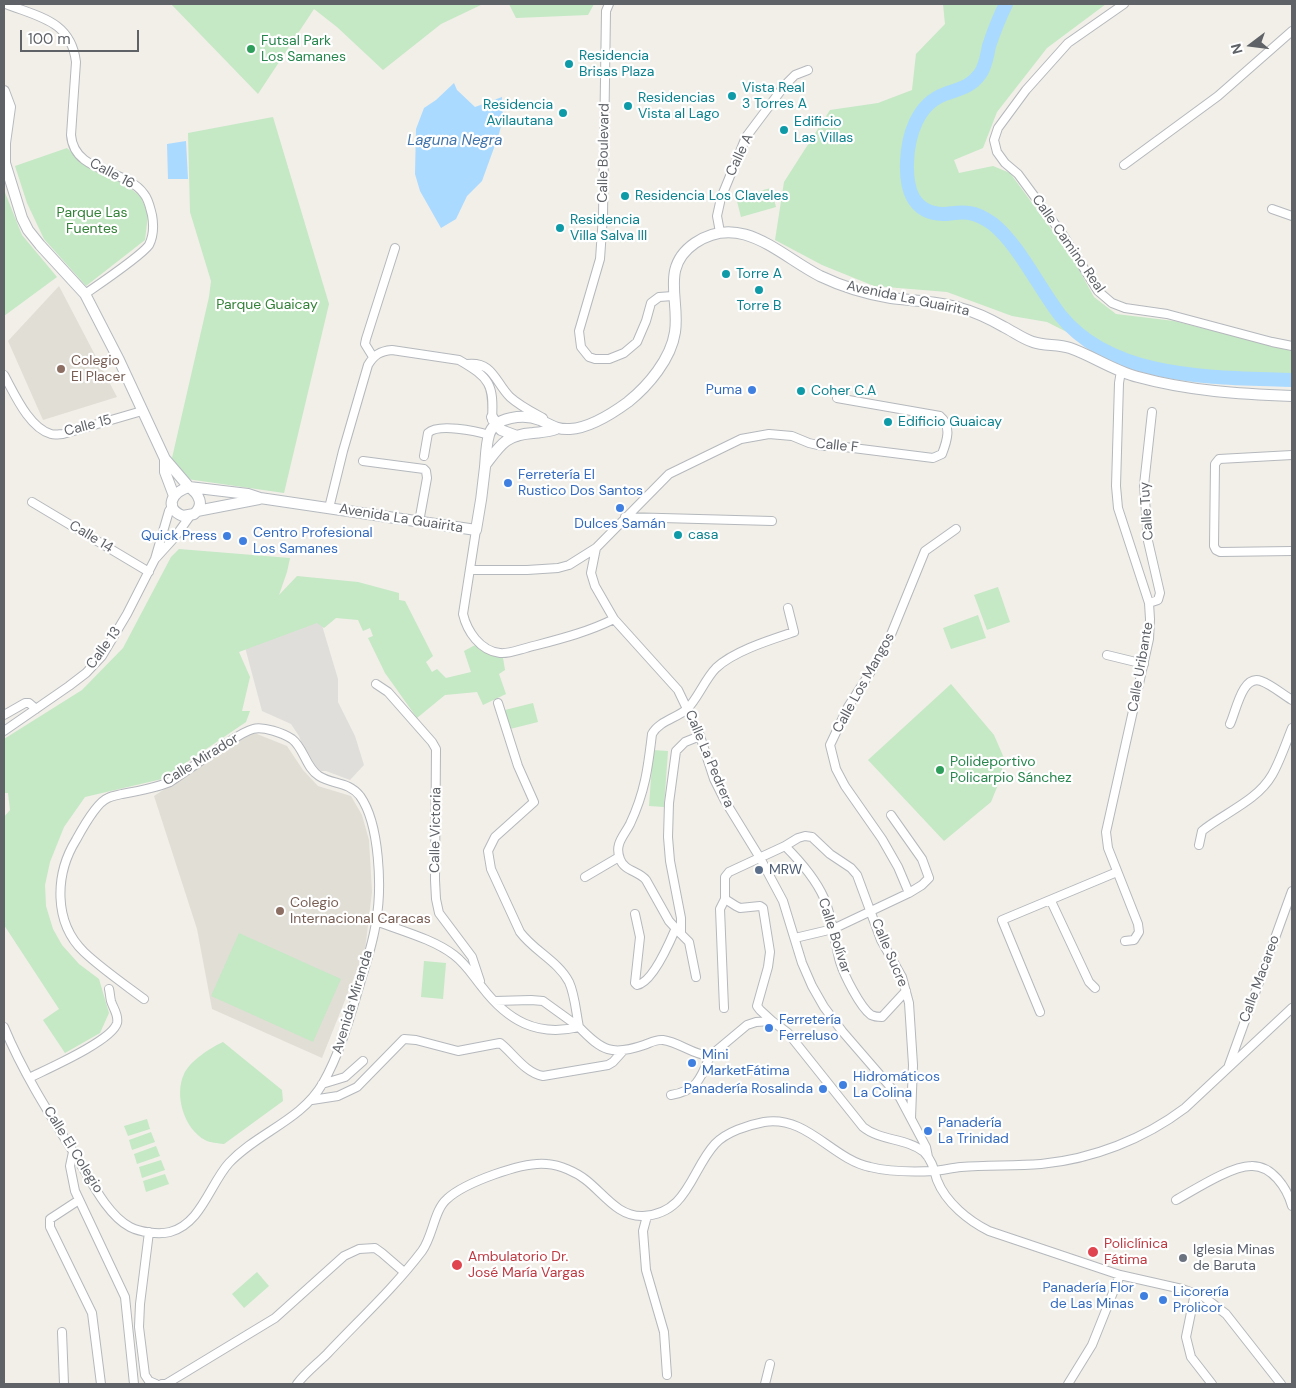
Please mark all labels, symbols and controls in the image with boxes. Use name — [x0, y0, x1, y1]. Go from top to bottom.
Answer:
scale bar — [22, 20, 141, 52]
north arrow — [1226, 20, 1276, 70]
text: 100 m — [28, 29, 71, 49]
place label: Futsal Park Los Samanes — [261, 33, 346, 65]
text: N — [1226, 42, 1247, 56]
marker: Futsal Park Los Samanes — [245, 43, 257, 55]
place label: Residencia Brisas Plaza — [579, 48, 654, 80]
marker: Residencia Brisas Plaza — [563, 58, 575, 70]
place label: Vista Real 3 Torres A — [742, 80, 807, 112]
place label: Residencias Vista al Lago — [638, 90, 720, 122]
marker: Vista Real 3 Torres A — [726, 90, 738, 102]
place label: Residencia Avilautana — [483, 97, 553, 130]
marker: Residencias Vista al Lago — [622, 100, 634, 112]
street label: Calle Boulevard — [595, 103, 613, 203]
marker: Residencia Avilautana — [557, 107, 569, 119]
place label: Edificio Las Villas — [794, 114, 853, 146]
marker: Edificio Las Villas — [778, 124, 790, 136]
street label: Calle A — [723, 131, 757, 179]
water label: Laguna Negra — [407, 132, 503, 150]
street label: Calle 16 — [87, 155, 137, 193]
place label: Residencia Los Claveles — [635, 188, 788, 204]
marker: Residencia Los Claveles — [619, 190, 631, 202]
street label: Calle Camino Real — [1028, 192, 1108, 296]
park label: Parque Las Fuentes — [57, 205, 127, 238]
place label: Residencia Villa Salva III — [570, 212, 647, 244]
marker: Residencia Villa Salva III — [554, 222, 566, 234]
place label: Torre A — [736, 266, 782, 282]
marker: Torre A — [720, 268, 732, 280]
street label: Avenida La Guairita — [845, 278, 971, 320]
marker: Torre B — [753, 284, 765, 296]
park label: Parque Guaicay — [216, 297, 318, 313]
place label: Torre B — [736, 298, 782, 314]
place label: Colegio El Placer — [71, 353, 126, 386]
marker: Colegio El Placer — [55, 363, 67, 375]
place label: Puma — [706, 382, 742, 398]
place label: Coher C.A — [811, 383, 876, 399]
marker: Puma — [746, 384, 758, 396]
marker: Coher C.A — [795, 385, 807, 397]
street label: Calle 15 — [62, 412, 114, 440]
place label: Edificio Guaicay — [898, 414, 1002, 430]
marker: Edificio Guaicay — [882, 416, 894, 428]
street label: Calle F — [815, 435, 859, 457]
place label: Ferretería El Rustico Dos Santos — [518, 467, 643, 500]
marker: Ferretería El Rustico Dos Santos — [502, 477, 514, 489]
street label: Calle Tuy — [1137, 481, 1157, 541]
street label: Avenida La Guairita — [338, 501, 464, 537]
marker: Dulces Samán — [614, 502, 626, 514]
place label: Dulces Samán — [574, 516, 666, 532]
street label: Calle 14 — [66, 517, 116, 557]
place label: Centro Profesional Los Samanes — [253, 525, 373, 558]
place label: casa — [688, 527, 718, 543]
place label: Quick Press — [141, 528, 217, 544]
marker: casa — [672, 529, 684, 541]
marker: Quick Press — [221, 530, 233, 542]
marker: Centro Profesional Los Samanes — [237, 535, 249, 547]
street label: Calle Uribante — [1125, 621, 1157, 713]
street label: Calle 13 — [83, 624, 125, 672]
street label: Calle Los Mangos — [830, 630, 898, 736]
street label: Calle La Pedrera — [681, 708, 737, 810]
street label: Calle Mirador — [160, 730, 242, 790]
place label: Polideportivo Policarpio Sánchez — [950, 754, 1072, 786]
marker: Polideportivo Policarpio Sánchez — [934, 764, 946, 776]
street label: Calle Victoria — [427, 787, 445, 873]
place label: MRW — [769, 862, 802, 878]
marker: MRW — [753, 864, 765, 876]
place label: Colegio Internacional Caracas — [290, 895, 431, 928]
street label: Calle Bolívar — [814, 896, 854, 976]
marker: Colegio Internacional Caracas — [274, 905, 286, 917]
street label: Calle Sucre — [867, 916, 911, 990]
street label: Calle Macareo — [1236, 933, 1284, 1025]
street label: Avenida Miranda — [329, 948, 377, 1056]
place label: Ferretería Ferreluso — [779, 1012, 841, 1044]
marker: Ferretería Ferreluso — [763, 1022, 775, 1034]
place label: Mini MarketFátima — [702, 1047, 790, 1080]
marker: Mini MarketFátima — [686, 1057, 698, 1069]
place label: Hidromáticos La Colina — [853, 1069, 940, 1102]
marker: Hidromáticos La Colina — [837, 1079, 849, 1091]
place label: Panadería Rosalinda — [684, 1081, 813, 1097]
marker: Panadería Rosalinda — [817, 1083, 829, 1095]
street label: Calle El Colegio — [40, 1103, 106, 1197]
place label: Panadería La Trinidad — [938, 1115, 1009, 1148]
marker: Panadería La Trinidad — [922, 1125, 934, 1137]
place label: Policlínica Fátima — [1104, 1236, 1168, 1268]
place label: Iglesia Minas de Baruta — [1193, 1242, 1275, 1274]
marker: Policlínica Fátima — [1086, 1245, 1100, 1259]
place label: Ambulatorio Dr. José María Vargas — [468, 1249, 585, 1282]
marker: Iglesia Minas de Baruta — [1177, 1252, 1189, 1264]
marker: Ambulatorio Dr. José María Vargas — [450, 1258, 464, 1272]
place label: Panadería Flor de Las Minas — [1042, 1280, 1134, 1312]
place label: Licorería Prolicor — [1173, 1284, 1229, 1316]
marker: Panadería Flor de Las Minas — [1138, 1290, 1150, 1302]
marker: Licorería Prolicor — [1157, 1294, 1169, 1306]

